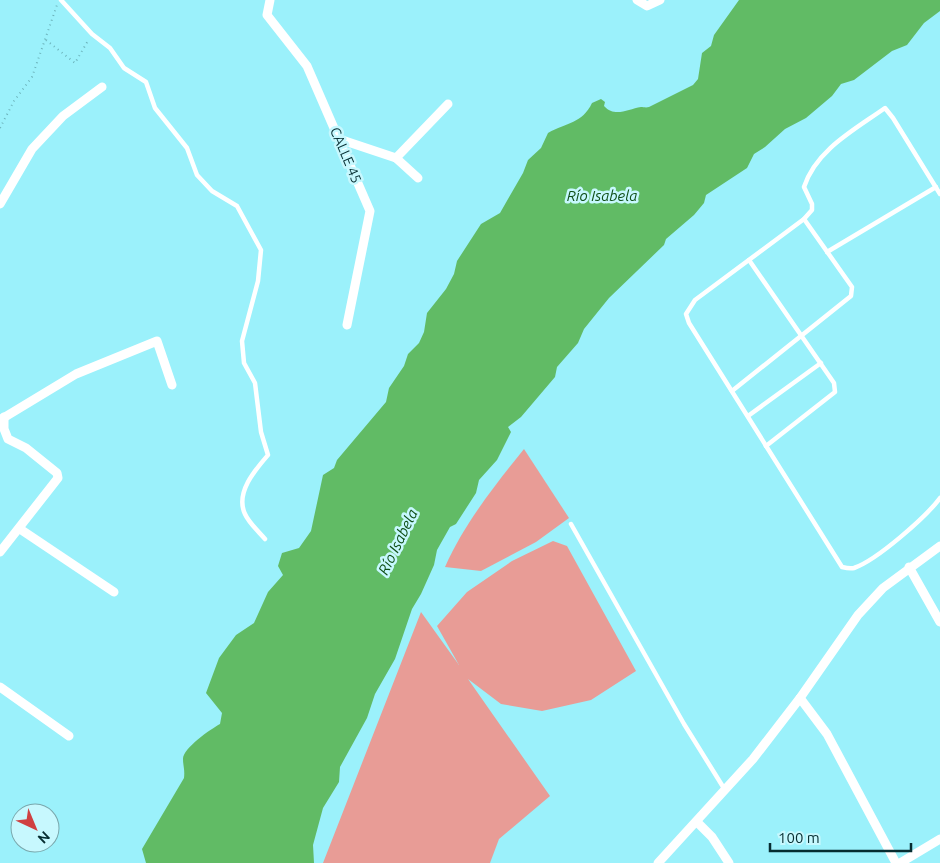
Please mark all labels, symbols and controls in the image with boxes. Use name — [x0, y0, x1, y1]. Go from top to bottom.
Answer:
street label: CALLE 45 — [327, 125, 365, 185]
water label: Río Isabela — [567, 187, 637, 204]
water label: Río Isabela — [374, 506, 421, 577]
north arrow — [10, 803, 60, 853]
scale bar — [770, 820, 911, 852]
text: N — [35, 828, 53, 847]
text: 100 m — [778, 829, 820, 846]

